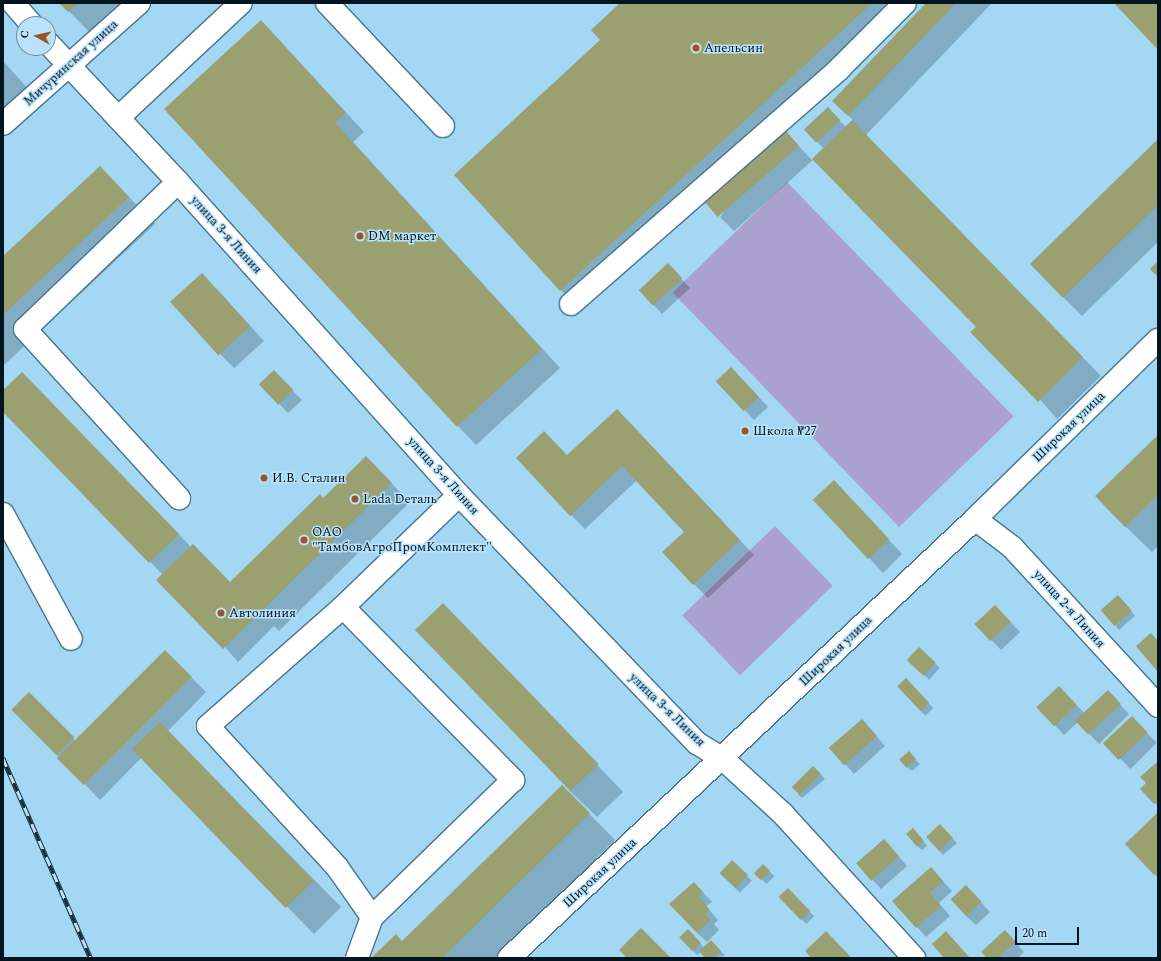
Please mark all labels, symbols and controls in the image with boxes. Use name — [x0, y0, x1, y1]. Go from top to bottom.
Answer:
north arrow — [16, 16, 56, 56]
street label: Мичуринская улица — [21, 17, 121, 109]
text: С — [16, 29, 34, 39]
place label: Апельсин — [704, 40, 763, 56]
marker: Апельсин — [691, 43, 701, 53]
street label: улица 3-я Линия — [187, 193, 265, 277]
place label: DM маркет — [368, 228, 436, 244]
marker: DM маркет — [355, 231, 365, 241]
street label: Широкая улица — [1030, 388, 1108, 466]
place label: Школа №27 — [753, 423, 817, 439]
marker: Школа №27 — [740, 426, 750, 436]
street label: улица 3-я Линия — [404, 434, 482, 518]
place label: И.В. Сталин — [272, 470, 345, 486]
marker: И.В. Сталин — [259, 473, 269, 483]
place label: Lada Dеталь — [363, 491, 437, 507]
marker: Lada Dеталь — [350, 494, 360, 504]
place label: ОАО "ТамбовАгроПромКомплект" — [312, 525, 492, 556]
marker: ОАО "ТамбовАгроПромКомплект" — [299, 535, 309, 545]
street label: улица 2-я Линия — [1030, 567, 1108, 651]
place label: Автолиния — [229, 605, 296, 621]
marker: Автолиния — [216, 608, 226, 618]
street label: Широкая улица — [797, 612, 875, 690]
street label: улица 3-я Линия — [626, 670, 708, 750]
street label: Широкая улица — [560, 835, 640, 911]
scale bar — [1017, 919, 1081, 945]
text: 20 m — [1022, 924, 1047, 943]

